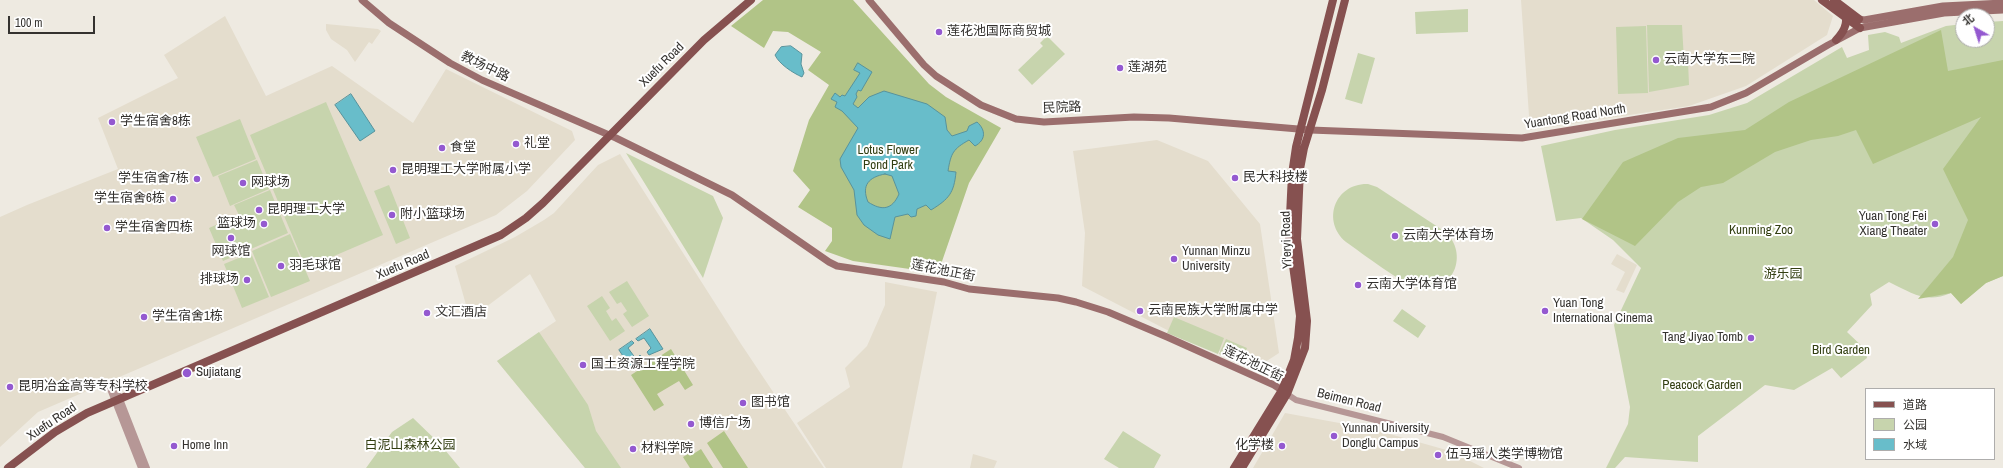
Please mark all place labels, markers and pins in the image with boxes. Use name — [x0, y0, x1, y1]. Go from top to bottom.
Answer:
place label: 莲花池国际商贸城 — [947, 24, 1051, 40]
marker: 莲花池国际商贸城 — [934, 27, 944, 37]
place label: 云南大学东二院 — [1664, 52, 1755, 68]
marker: 云南大学东二院 — [1651, 55, 1661, 65]
place label: 莲湖苑 — [1128, 60, 1167, 76]
marker: 莲湖苑 — [1115, 63, 1125, 73]
place label: 学生宿舍8栋 — [120, 114, 191, 130]
marker: 学生宿舍8栋 — [107, 117, 117, 127]
place label: 礼堂 — [524, 136, 550, 152]
marker: 礼堂 — [511, 139, 521, 149]
place label: 食堂 — [450, 140, 476, 156]
marker: 食堂 — [437, 143, 447, 153]
place label: 昆明理工大学附属小学 — [401, 162, 531, 178]
marker: 昆明理工大学附属小学 — [388, 165, 398, 175]
place label: 民大科技楼 — [1243, 170, 1308, 186]
place label: 学生宿舍7栋 — [118, 171, 189, 187]
marker: 民大科技楼 — [1230, 173, 1240, 183]
marker: 学生宿舍7栋 — [192, 174, 202, 184]
place label: 网球场 — [251, 175, 290, 191]
marker: 网球场 — [238, 178, 248, 188]
place label: 学生宿舍6栋 — [94, 191, 165, 207]
marker: 学生宿舍6栋 — [168, 194, 178, 204]
place label: 昆明理工大学 — [267, 202, 345, 218]
marker: 昆明理工大学 — [254, 205, 264, 215]
place label: 附小篮球场 — [400, 207, 465, 223]
place label: Yuan Tong Fei Xiang Theater — [1859, 209, 1927, 240]
marker: 附小篮球场 — [387, 210, 397, 220]
place label: 篮球场 — [217, 216, 256, 232]
marker: 篮球场 — [259, 219, 269, 229]
marker: Yuan Tong Fei Xiang Theater — [1930, 219, 1940, 229]
place label: 学生宿舍四栋 — [115, 220, 193, 236]
marker: 学生宿舍四栋 — [102, 223, 112, 233]
place label: 云南大学体育场 — [1403, 228, 1494, 244]
marker: 云南大学体育场 — [1390, 231, 1400, 241]
marker: 网球馆 — [226, 233, 236, 243]
place label: 网球馆 — [212, 244, 250, 260]
place label: Yunnan Minzu University — [1182, 244, 1250, 275]
marker: Yunnan Minzu University — [1169, 254, 1179, 264]
place label: 羽毛球馆 — [289, 258, 341, 274]
marker: 羽毛球馆 — [276, 261, 286, 271]
place label: 排球场 — [200, 272, 239, 288]
marker: 排球场 — [242, 275, 252, 285]
place label: 云南大学体育馆 — [1366, 277, 1457, 293]
marker: 云南大学体育馆 — [1353, 280, 1363, 290]
place label: Yuan Tong International Cinema — [1553, 296, 1653, 327]
place label: 云南民族大学附属中学 — [1148, 303, 1278, 319]
place label: 文汇酒店 — [435, 305, 487, 321]
marker: 云南民族大学附属中学 — [1135, 306, 1145, 316]
marker: Yuan Tong International Cinema — [1540, 306, 1550, 316]
marker: 文汇酒店 — [422, 308, 432, 318]
place label: 学生宿舍1栋 — [152, 309, 223, 325]
marker: 学生宿舍1栋 — [139, 312, 149, 322]
place label: Tang Jiyao Tomb — [1662, 330, 1743, 346]
marker: Tang Jiyao Tomb — [1746, 333, 1756, 343]
place label: 国土资源工程学院 — [591, 357, 695, 373]
marker: 国土资源工程学院 — [578, 360, 588, 370]
place label: Sujiatang — [196, 365, 241, 381]
marker: Sujiatang — [181, 367, 193, 379]
place label: 昆明冶金高等专科学校 — [18, 379, 148, 395]
marker: 昆明冶金高等专科学校 — [5, 382, 15, 392]
place label: 图书馆 — [751, 395, 790, 411]
marker: 图书馆 — [738, 398, 748, 408]
place label: 博信广场 — [699, 416, 751, 432]
marker: 博信广场 — [686, 419, 696, 429]
place label: Yunnan University Donglu Campus — [1342, 421, 1429, 452]
marker: Yunnan University Donglu Campus — [1329, 431, 1339, 441]
place label: Home Inn — [182, 438, 228, 454]
place label: 化学楼 — [1235, 438, 1274, 454]
marker: Home Inn — [169, 441, 179, 451]
place label: 材料学院 — [641, 441, 693, 457]
marker: 化学楼 — [1277, 441, 1287, 451]
marker: 材料学院 — [628, 444, 638, 454]
place label: 伍马瑶人类学博物馆 — [1446, 447, 1563, 463]
marker: 伍马瑶人类学博物馆 — [1433, 450, 1443, 460]

